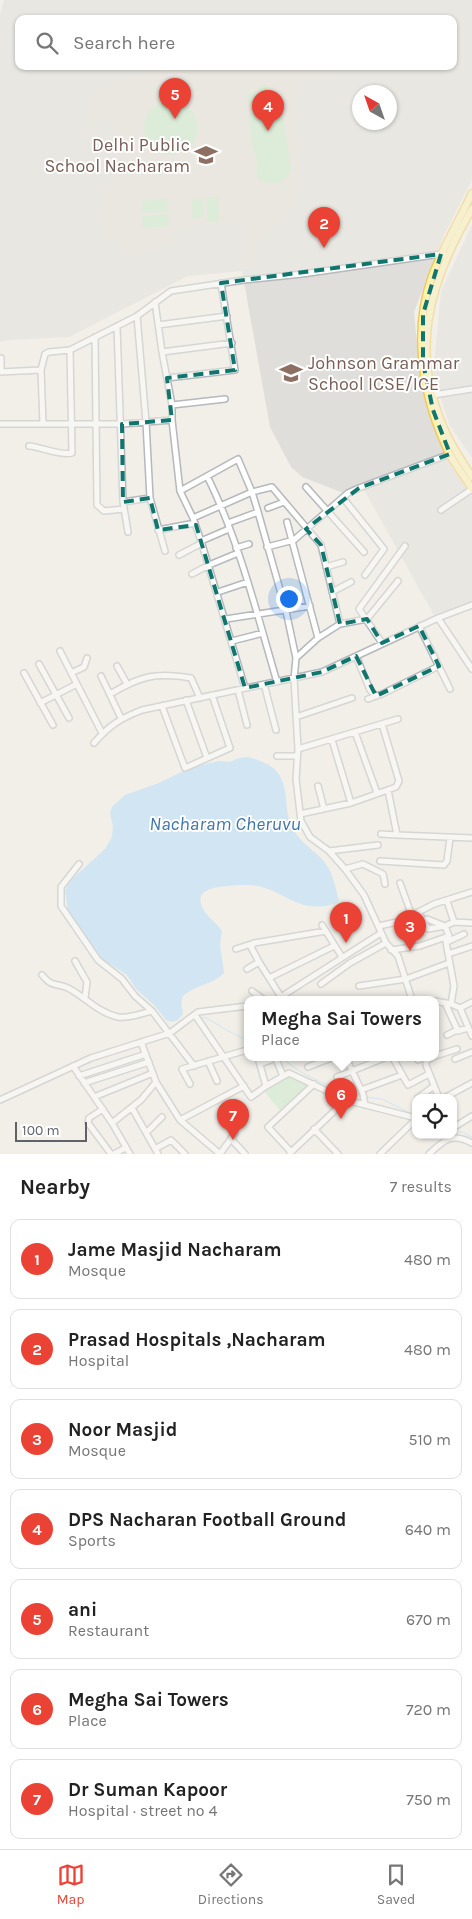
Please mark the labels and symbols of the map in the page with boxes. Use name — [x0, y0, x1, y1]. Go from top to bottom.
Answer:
pin: 5 — [159, 78, 191, 119]
north arrow — [352, 85, 397, 130]
pin: 4 — [252, 90, 284, 131]
place label: Delhi Public School Nacharam — [44, 134, 190, 177]
school or university icon: Delhi Public School Nacharam — [193, 142, 219, 168]
pin: 2 — [308, 207, 340, 248]
place label: Johnson Grammar School ICSE/ICE — [308, 352, 460, 395]
school or university icon: Johnson Grammar School ICSE/ICE — [278, 360, 304, 386]
your location — [276, 586, 302, 612]
water label: Nacharam Cheruvu — [149, 813, 301, 835]
pin: 1 — [330, 902, 362, 943]
pin: 3 — [394, 910, 426, 951]
pin: 6 — [325, 1078, 357, 1119]
pin: 7 — [217, 1099, 249, 1140]
scale bar — [15, 1119, 88, 1142]

